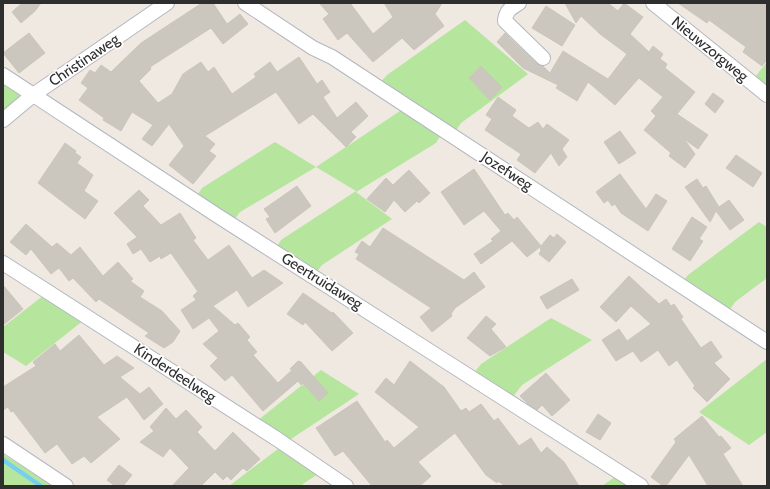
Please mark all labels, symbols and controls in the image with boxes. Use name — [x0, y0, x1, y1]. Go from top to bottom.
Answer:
street label: Nieuwzorgweg — [668, 13, 752, 86]
street label: Christinaweg — [45, 30, 123, 90]
street label: Jozefweg — [477, 147, 536, 194]
street label: Geertruidaweg — [278, 249, 366, 313]
street label: Kinderdeelweg — [131, 340, 220, 406]

